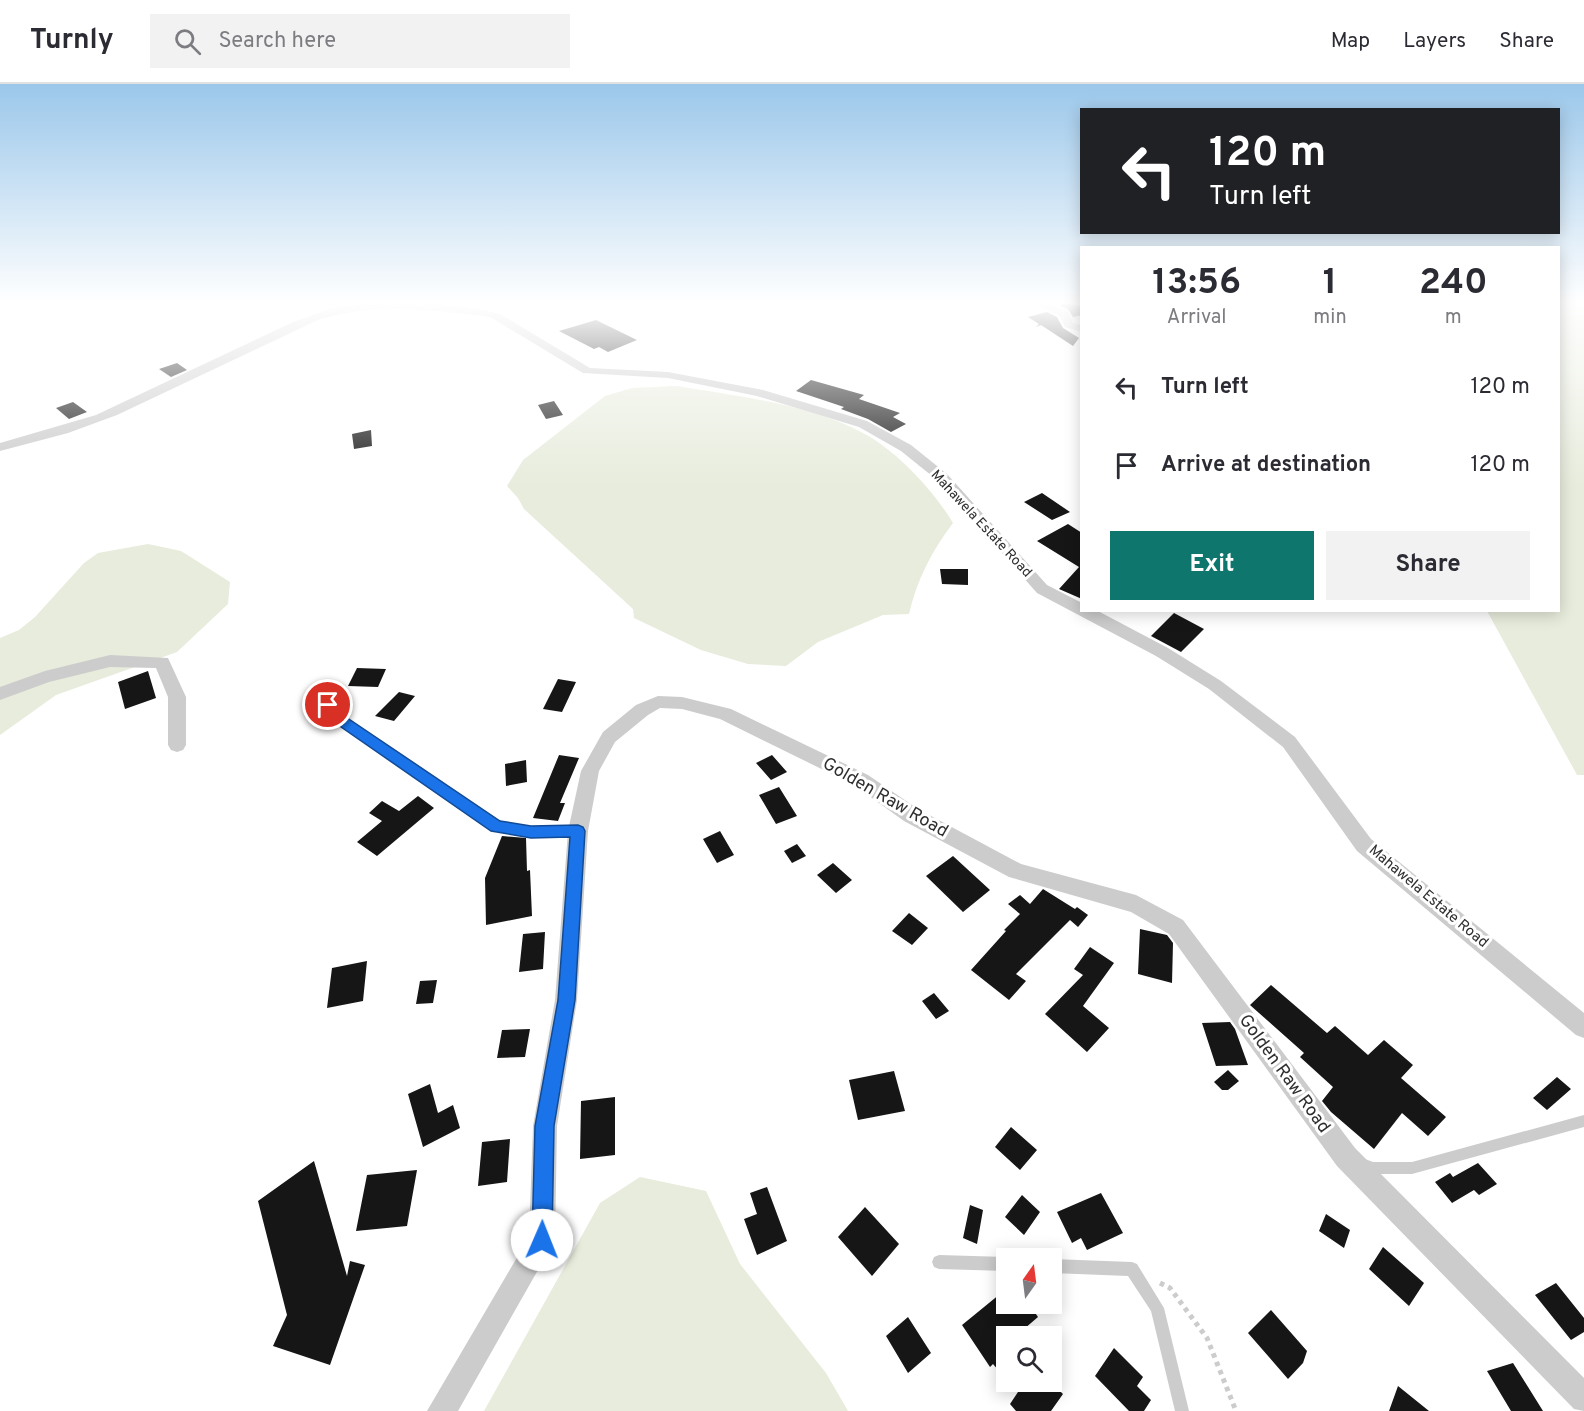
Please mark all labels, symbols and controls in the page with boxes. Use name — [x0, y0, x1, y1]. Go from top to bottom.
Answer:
search box — [150, 14, 570, 68]
text: Turnly — [30, 23, 114, 59]
icon: search — [171, 25, 204, 58]
text: Search here — [219, 28, 336, 55]
text: Map — [1331, 28, 1370, 55]
text: Layers — [1403, 28, 1466, 55]
text: Share — [1499, 28, 1554, 55]
text: 120 m — [1209, 128, 1326, 181]
icon: left — [1110, 132, 1188, 210]
text: Turn left — [1209, 180, 1311, 214]
text: 13:56 — [1152, 261, 1241, 307]
text: 1 — [1323, 261, 1337, 307]
text: 240 — [1419, 261, 1488, 307]
text: Arrival — [1167, 305, 1226, 331]
text: min — [1313, 305, 1347, 331]
text: m — [1445, 305, 1462, 331]
icon: left — [1110, 371, 1143, 404]
text: Turn left — [1161, 374, 1249, 401]
text: 120 m — [1470, 374, 1530, 401]
icon: arrive — [1110, 449, 1143, 482]
text: Arrive at destination — [1161, 452, 1371, 479]
text: 120 m — [1470, 452, 1530, 479]
street label: Mahawela Estate Road — [927, 467, 1035, 581]
button: Exit — [1110, 531, 1314, 600]
button: Share — [1326, 531, 1530, 600]
pin — [302, 679, 353, 730]
icon: arrive — [311, 688, 344, 721]
street label: Golden Raw Road — [818, 753, 952, 843]
street label: Mahawela Estate Road — [1364, 841, 1492, 953]
street label: Golden Raw Road — [1233, 1010, 1335, 1138]
position arrow — [510, 1208, 574, 1272]
north arrow — [996, 1248, 1062, 1314]
map controls — [996, 1248, 1062, 1392]
button: search — [996, 1326, 1062, 1392]

